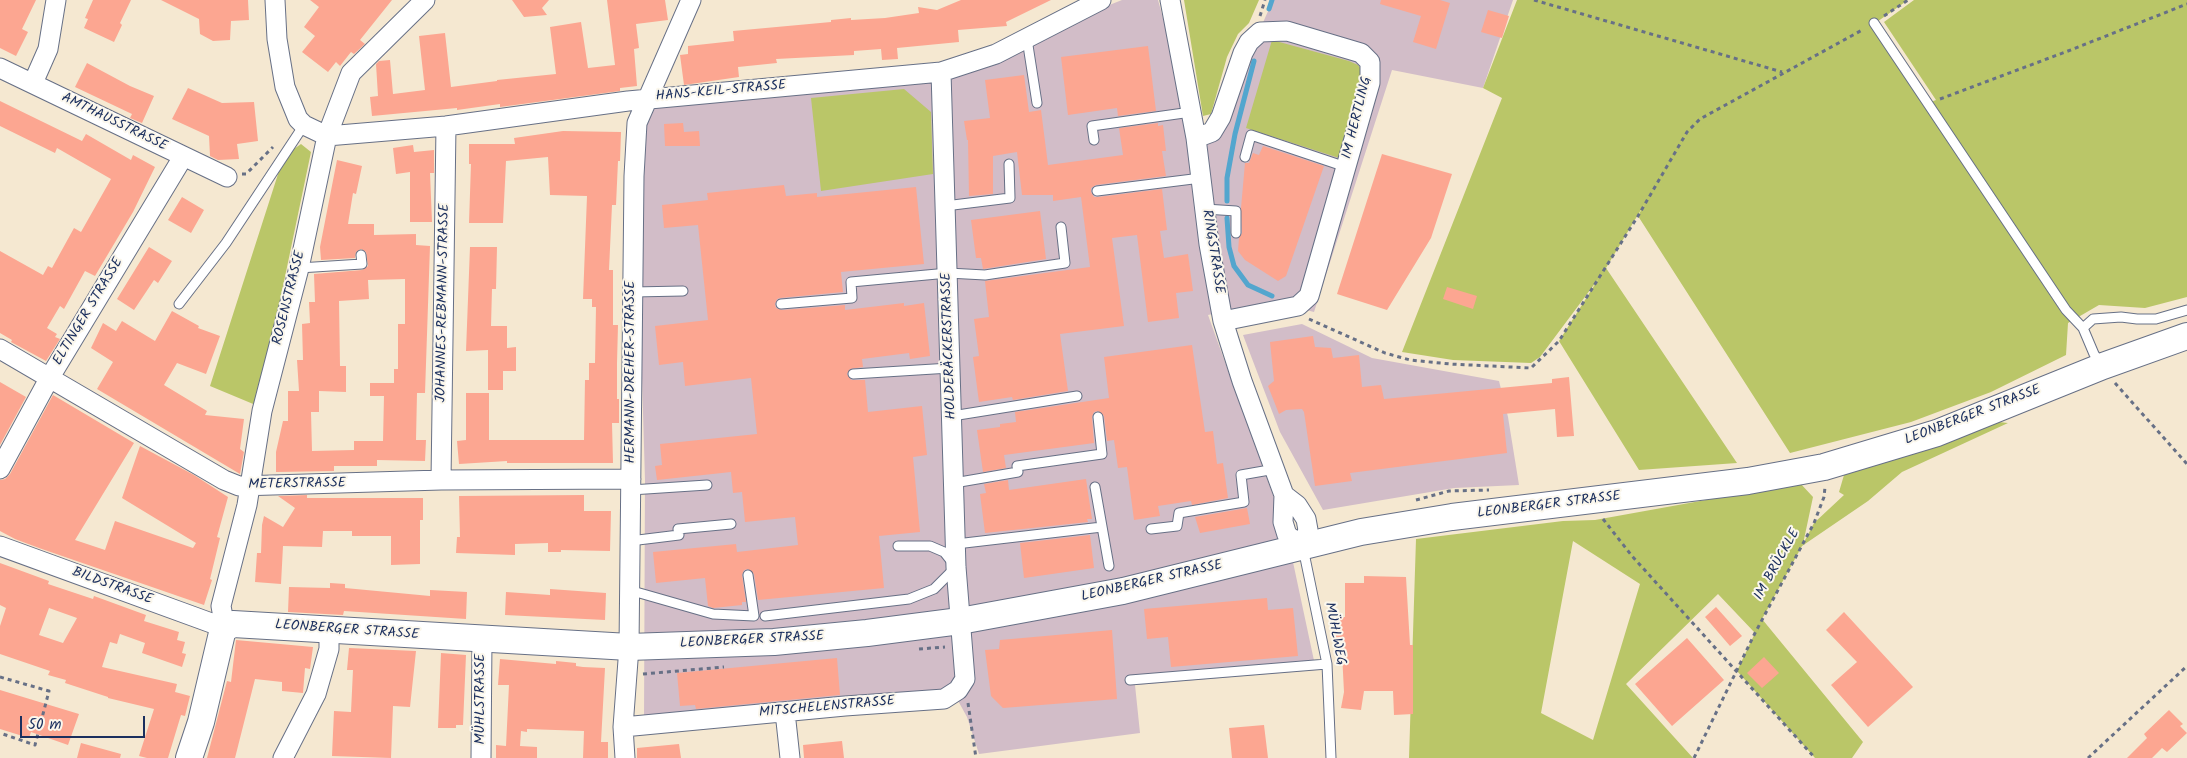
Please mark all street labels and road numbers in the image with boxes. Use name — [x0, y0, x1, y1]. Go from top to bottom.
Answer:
street label: IM HERTLING — [1340, 75, 1376, 161]
street label: HANS-KEIL-STRASSE — [655, 78, 787, 106]
street label: AMTHAUSSTRASSE — [58, 90, 170, 156]
street label: JOHANNES-REBMANN-STRASSE — [434, 203, 454, 403]
street label: RINGSTRASSE — [1197, 209, 1227, 295]
street label: ROSENSTRASSE — [270, 249, 310, 347]
street label: ELTINGER STRASSE — [50, 255, 128, 369]
street label: HOLDERÄCKERSTRASSE — [939, 272, 961, 420]
street label: HERMANN-DREHER-STRASSE — [624, 281, 640, 463]
street label: LEONBERGER STRASSE — [1903, 382, 2043, 450]
street label: METERSTRASSE — [248, 476, 346, 494]
street label: LEONBERGER STRASSE — [1476, 489, 1622, 523]
street label: IM BRÜCKLE — [1752, 526, 1804, 604]
street label: LEONBERGER STRASSE — [1080, 558, 1224, 606]
street label: BILDSTRASSE — [69, 565, 155, 609]
street label: MÜHLWEG — [1320, 601, 1348, 667]
street label: LEONBERGER STRASSE — [274, 618, 420, 644]
street label: LEONBERGER STRASSE — [679, 629, 825, 653]
street label: MÜHLSTRASSE — [474, 653, 490, 745]
street label: MITSCHELENSTRASSE — [758, 694, 896, 722]

